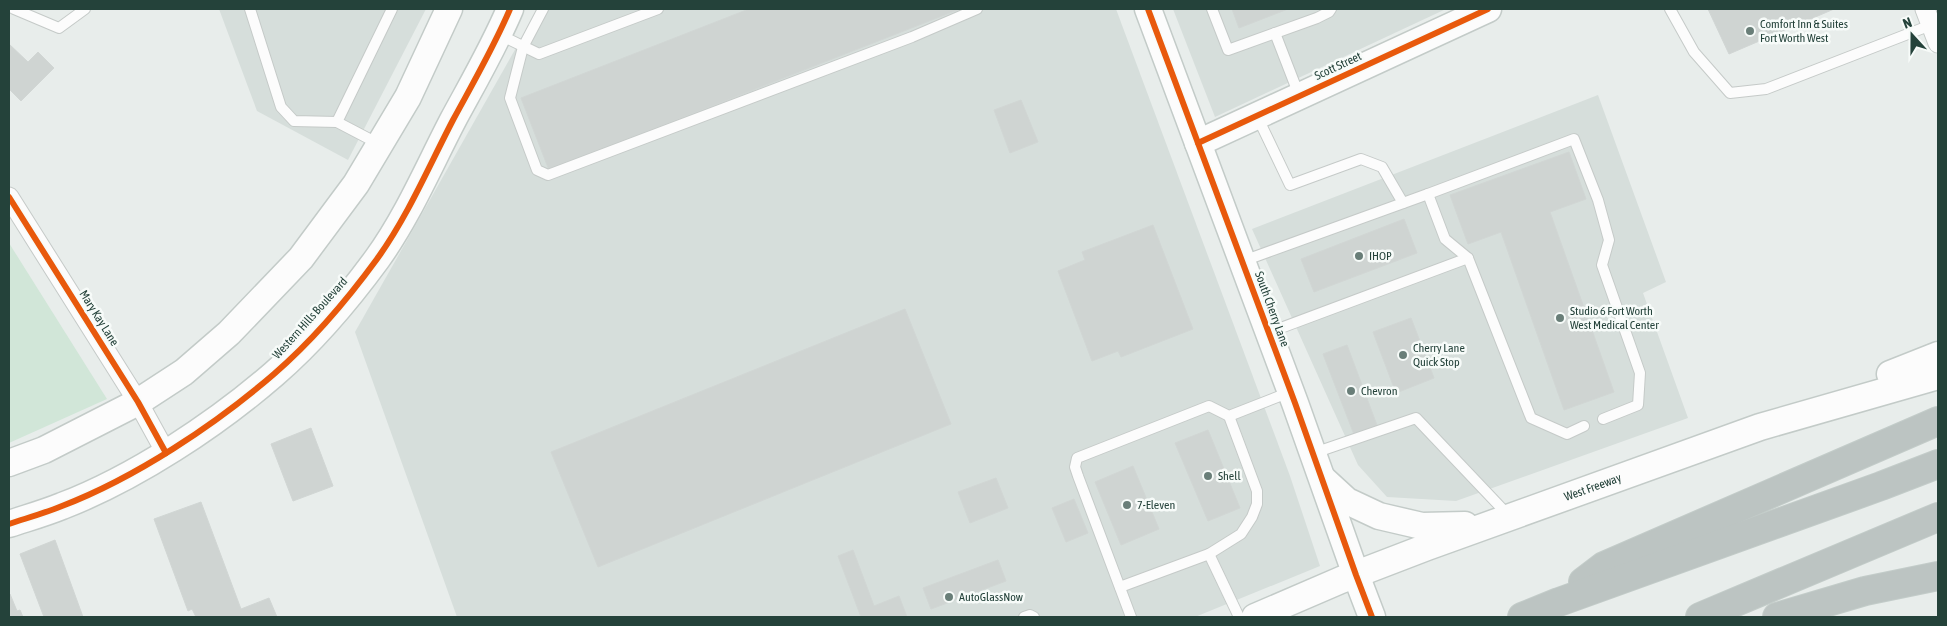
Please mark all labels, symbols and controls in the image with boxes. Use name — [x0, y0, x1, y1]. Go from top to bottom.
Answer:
north arrow — [1887, 10, 1937, 60]
text: N — [1901, 14, 1914, 32]
place label: Comfort Inn & Suites Fort Worth West — [1760, 17, 1848, 45]
marker: Comfort Inn & Suites Fort Worth West — [1744, 25, 1756, 37]
street label: Scott Street — [1312, 49, 1364, 83]
place label: IHOP — [1369, 249, 1392, 263]
marker: IHOP — [1353, 250, 1365, 262]
street label: South Cherry Lane — [1252, 269, 1292, 349]
street label: Western Hills Boulevard — [270, 274, 350, 362]
street label: Mary Kay Lane — [76, 288, 122, 348]
place label: Studio 6 Fort Worth West Medical Center — [1570, 304, 1659, 332]
marker: Studio 6 Fort Worth West Medical Center — [1554, 312, 1566, 324]
place label: Cherry Lane Quick Stop — [1413, 341, 1465, 369]
marker: Cherry Lane Quick Stop — [1397, 349, 1409, 361]
place label: Chevron — [1361, 384, 1398, 398]
marker: Chevron — [1345, 385, 1357, 397]
place label: Shell — [1218, 469, 1241, 483]
marker: Shell — [1202, 470, 1214, 482]
street label: West Freeway — [1562, 471, 1623, 504]
place label: 7-Eleven — [1137, 498, 1175, 512]
marker: 7-Eleven — [1121, 499, 1133, 511]
place label: AutoGlassNow — [959, 590, 1023, 604]
marker: AutoGlassNow — [943, 591, 955, 603]

